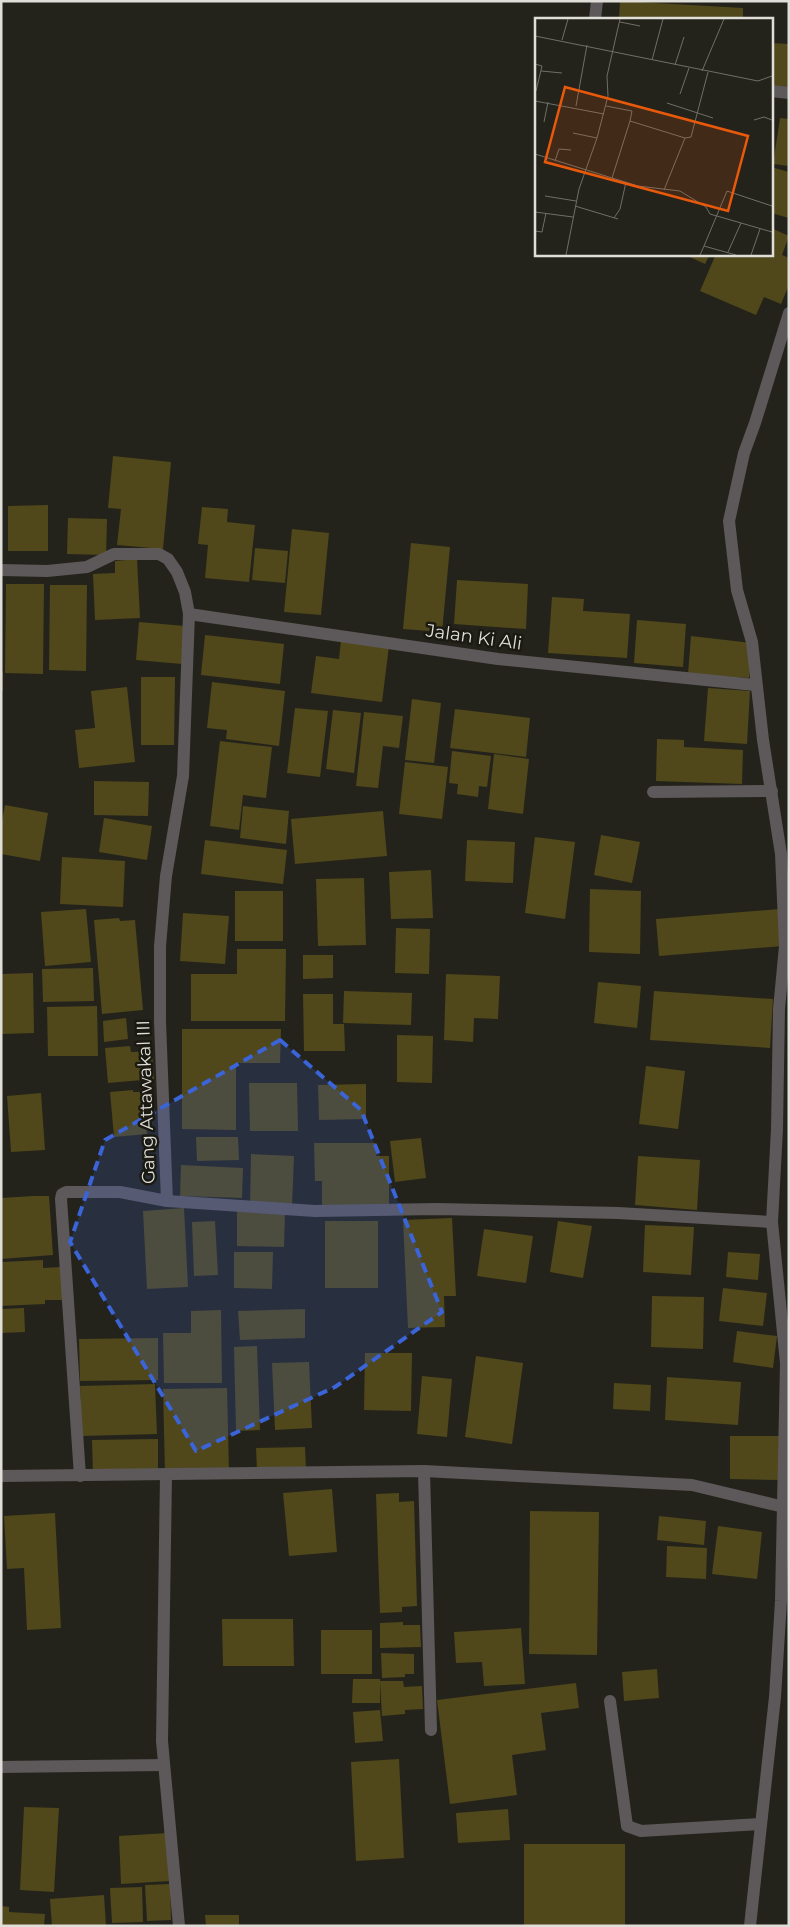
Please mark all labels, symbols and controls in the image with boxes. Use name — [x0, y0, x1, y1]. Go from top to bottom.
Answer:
inset map — [535, 18, 772, 255]
street label: Jalan Ki Ali — [423, 619, 524, 655]
street label: Gang Attawakal III — [132, 1020, 160, 1184]

